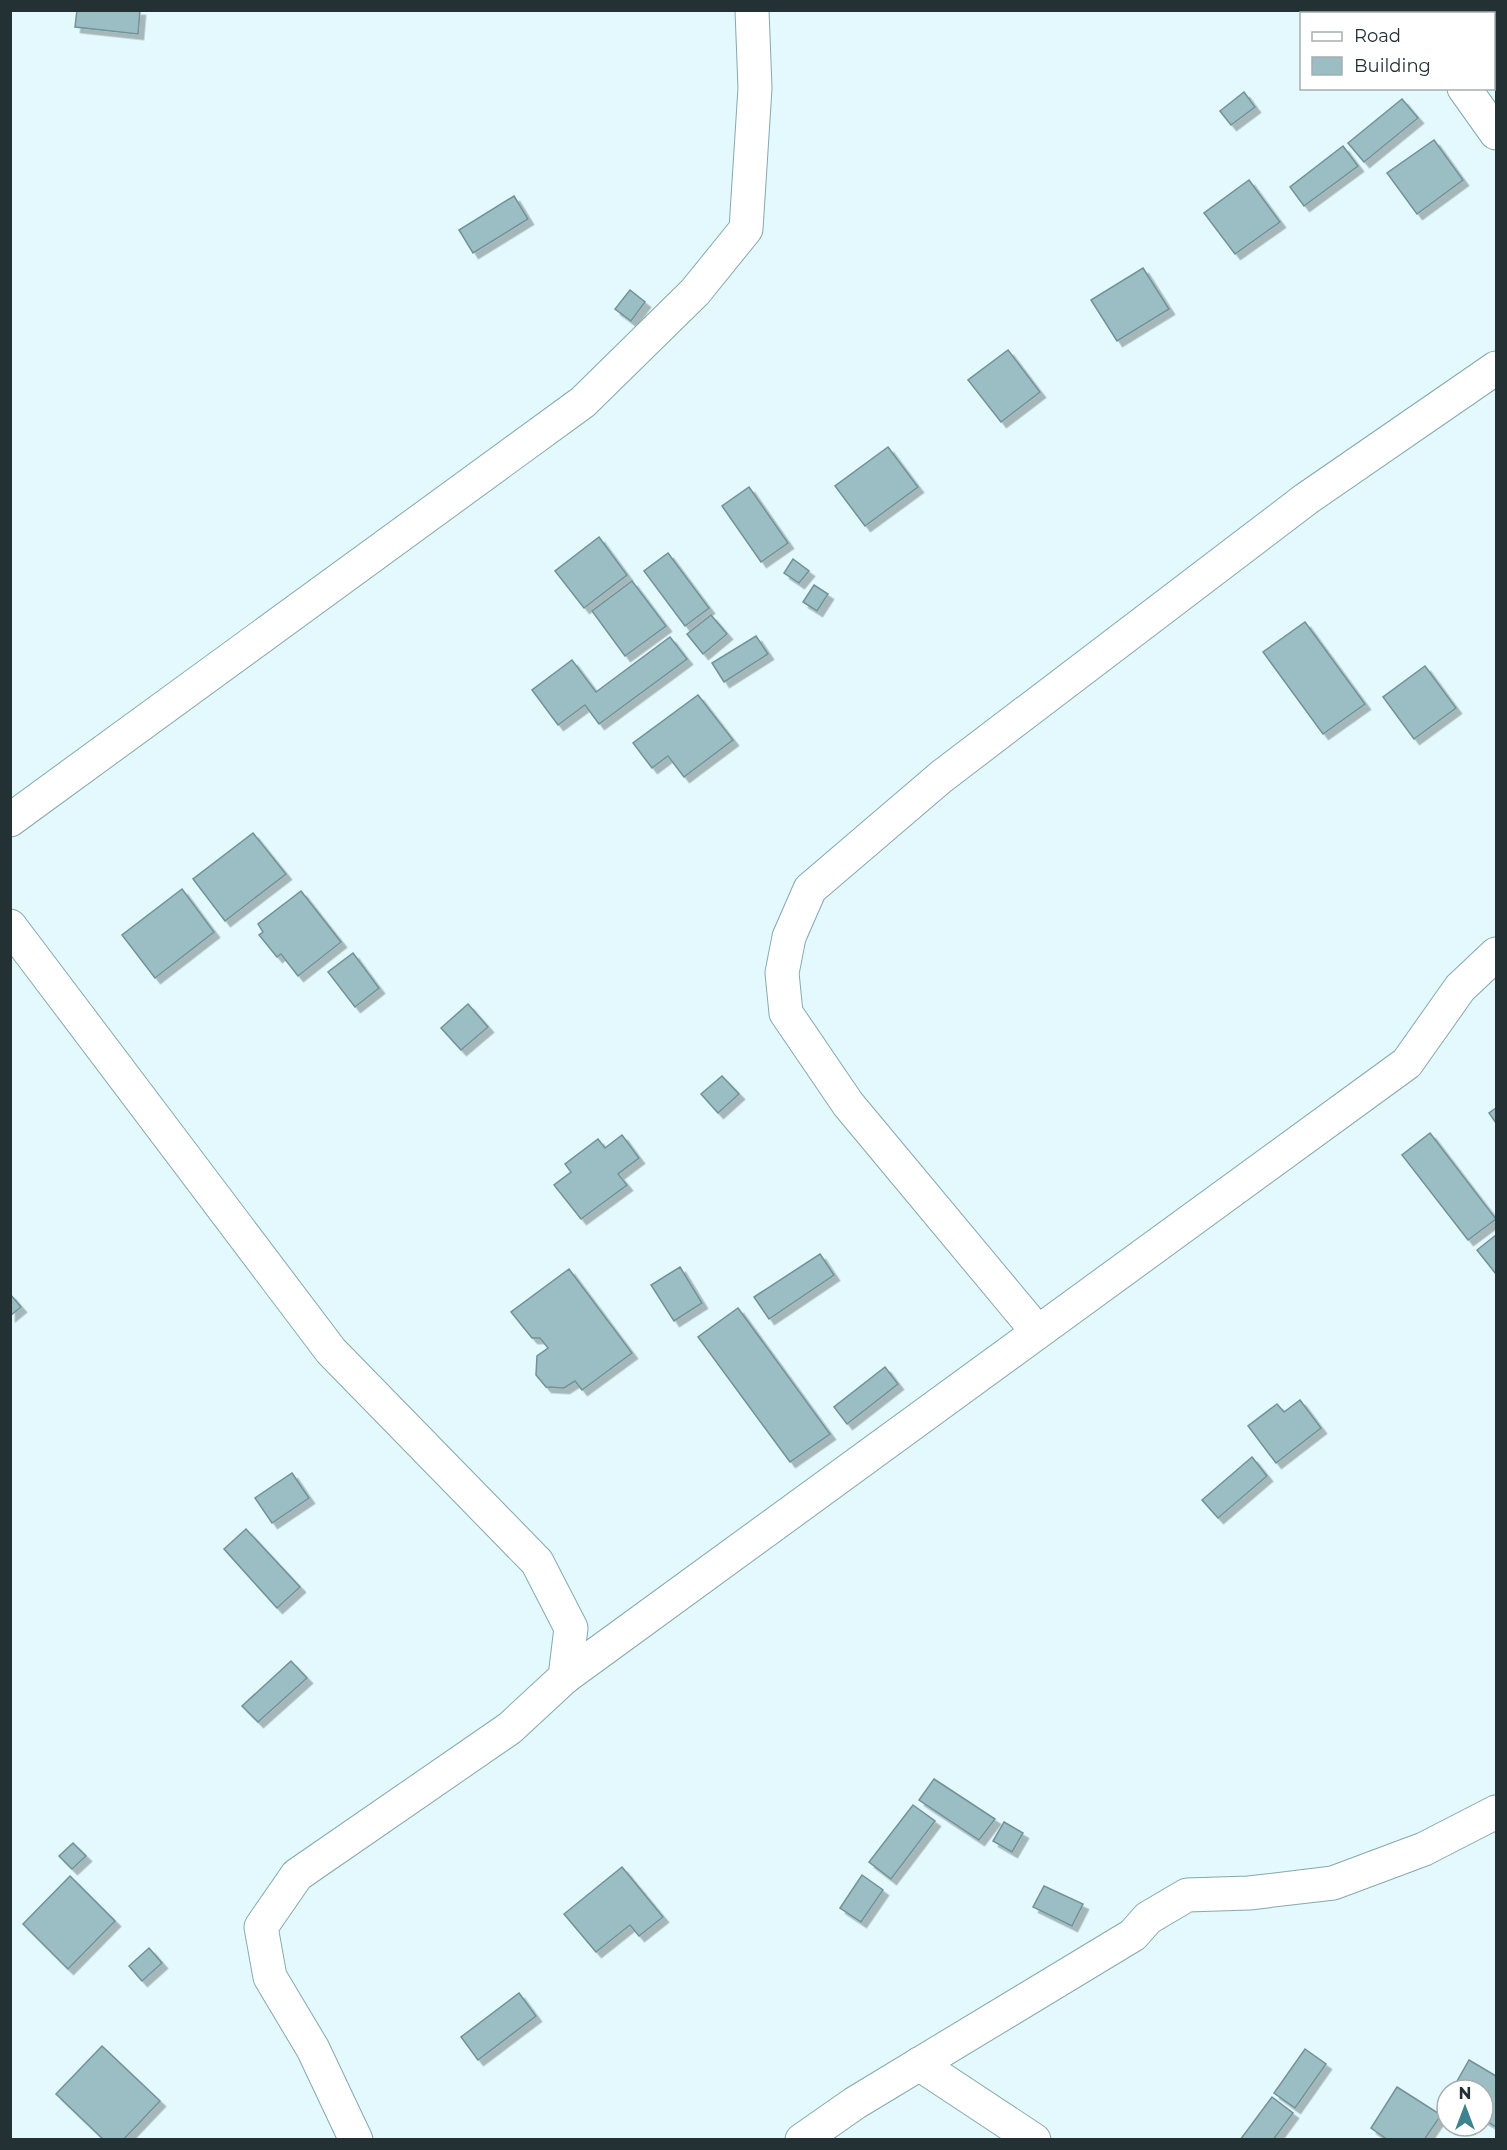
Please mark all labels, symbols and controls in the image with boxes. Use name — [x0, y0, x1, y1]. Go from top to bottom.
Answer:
legend — [1300, 12, 1495, 90]
text: Road — [1354, 25, 1401, 47]
text: Building — [1354, 55, 1431, 77]
north arrow — [1435, 2078, 1495, 2138]
text: N — [1459, 2084, 1471, 2103]

